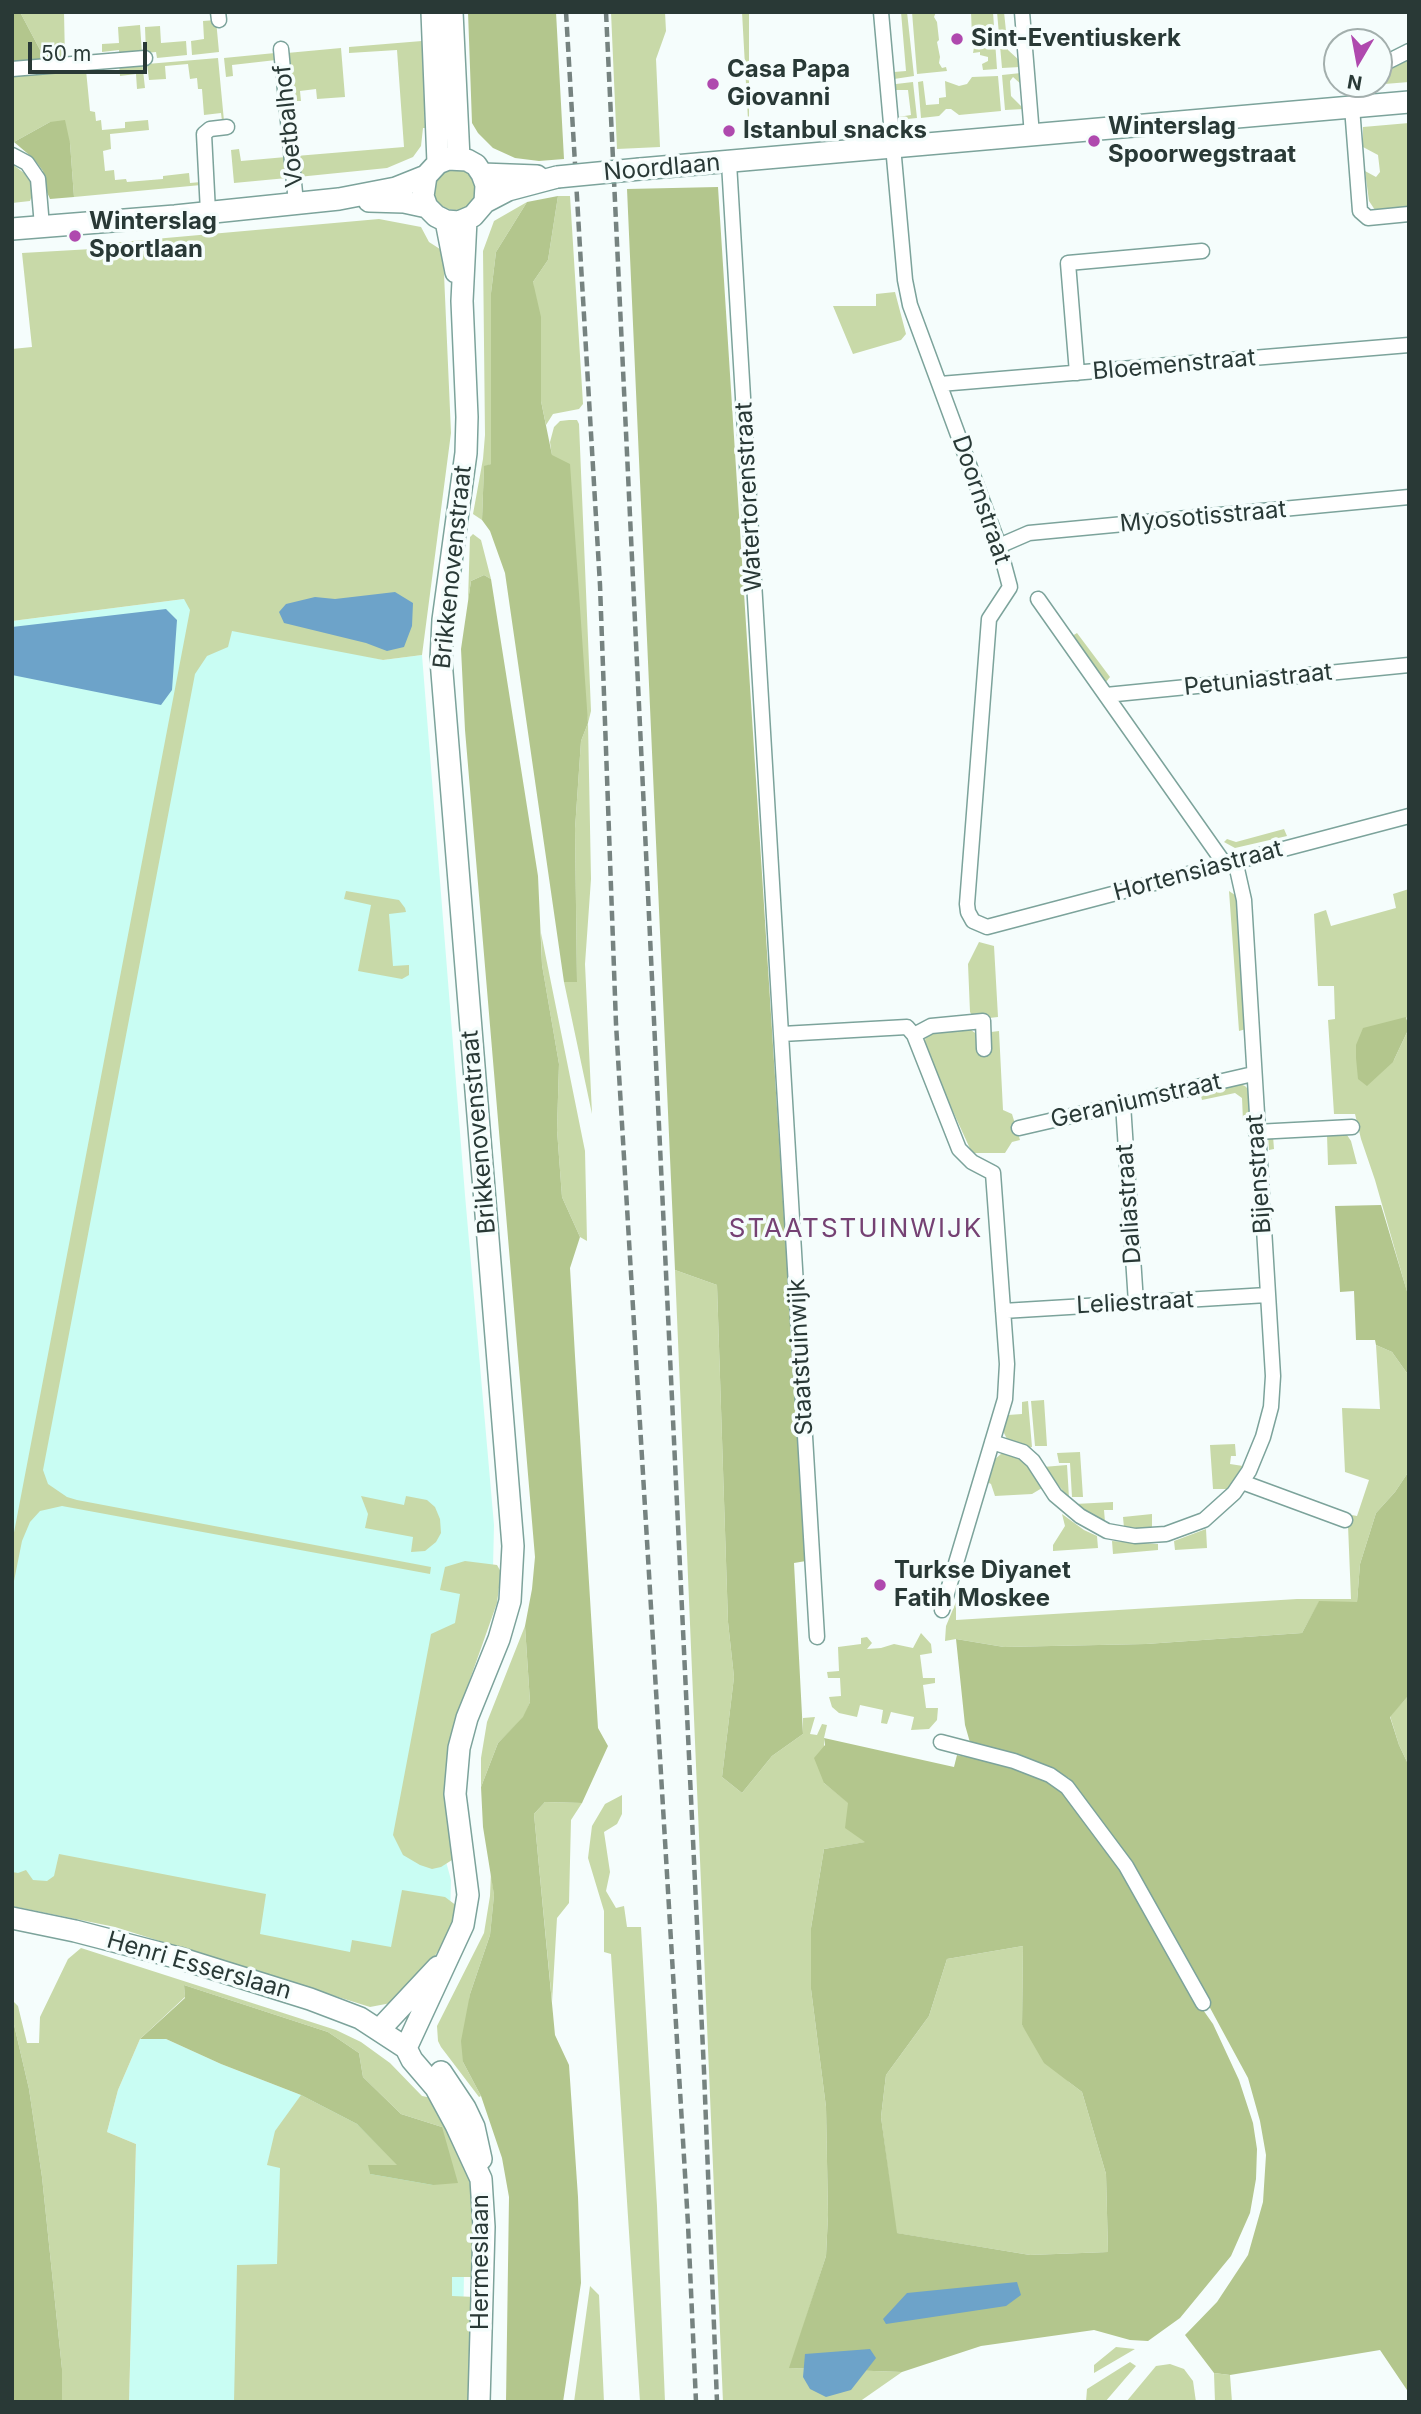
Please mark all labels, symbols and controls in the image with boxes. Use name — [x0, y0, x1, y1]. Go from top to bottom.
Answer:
place label: Sint-Eventiuskerk — [971, 25, 1181, 53]
scale bar — [32, 28, 150, 72]
north arrow — [1323, 28, 1393, 98]
marker: Sint-Eventiuskerk — [949, 31, 965, 47]
text: 50 m — [41, 41, 91, 66]
place label: Casa Papa Giovanni — [727, 56, 850, 112]
street label: Voetbalhof — [268, 63, 310, 189]
text: N — [1345, 70, 1364, 95]
marker: Casa Papa Giovanni — [705, 76, 721, 92]
place label: Winterslag Spoorwegstraat — [1108, 113, 1296, 169]
place label: Istanbul snacks — [743, 117, 927, 145]
marker: Istanbul snacks — [721, 123, 737, 139]
marker: Winterslag Spoorwegstraat — [1086, 133, 1102, 149]
street label: Noordlaan — [602, 149, 722, 187]
place label: Winterslag Sportlaan — [89, 208, 217, 264]
marker: Winterslag Sportlaan — [67, 228, 83, 244]
street label: Bloemenstraat — [1091, 344, 1257, 386]
street label: Watertorenstraat — [730, 401, 768, 593]
street label: Doornstraat — [946, 432, 1016, 568]
street label: Brikkenovenstraat — [428, 464, 478, 670]
street label: Myosotisstraat — [1119, 495, 1287, 539]
street label: Petuniastraat — [1182, 658, 1334, 702]
street label: Hortensiastraat — [1110, 835, 1286, 907]
street label: Brikkenovenstraat — [456, 1029, 502, 1235]
street label: Geraniumstraat — [1048, 1067, 1224, 1135]
street label: Bijenstraat — [1240, 1113, 1278, 1235]
street label: Daliastraat — [1110, 1143, 1148, 1265]
district label: STAATSTUINWIJK — [731, 1213, 981, 1245]
street label: Staatstuinwijk — [783, 1278, 819, 1436]
street label: Leliestraat — [1076, 1286, 1194, 1320]
place label: Turkse Diyanet Fatih Moskee — [894, 1557, 1071, 1613]
marker: Turkse Diyanet Fatih Moskee — [872, 1577, 888, 1593]
street label: Henri Esserslaan — [104, 1926, 294, 2006]
street label: Hermeslaan — [467, 2194, 495, 2330]

